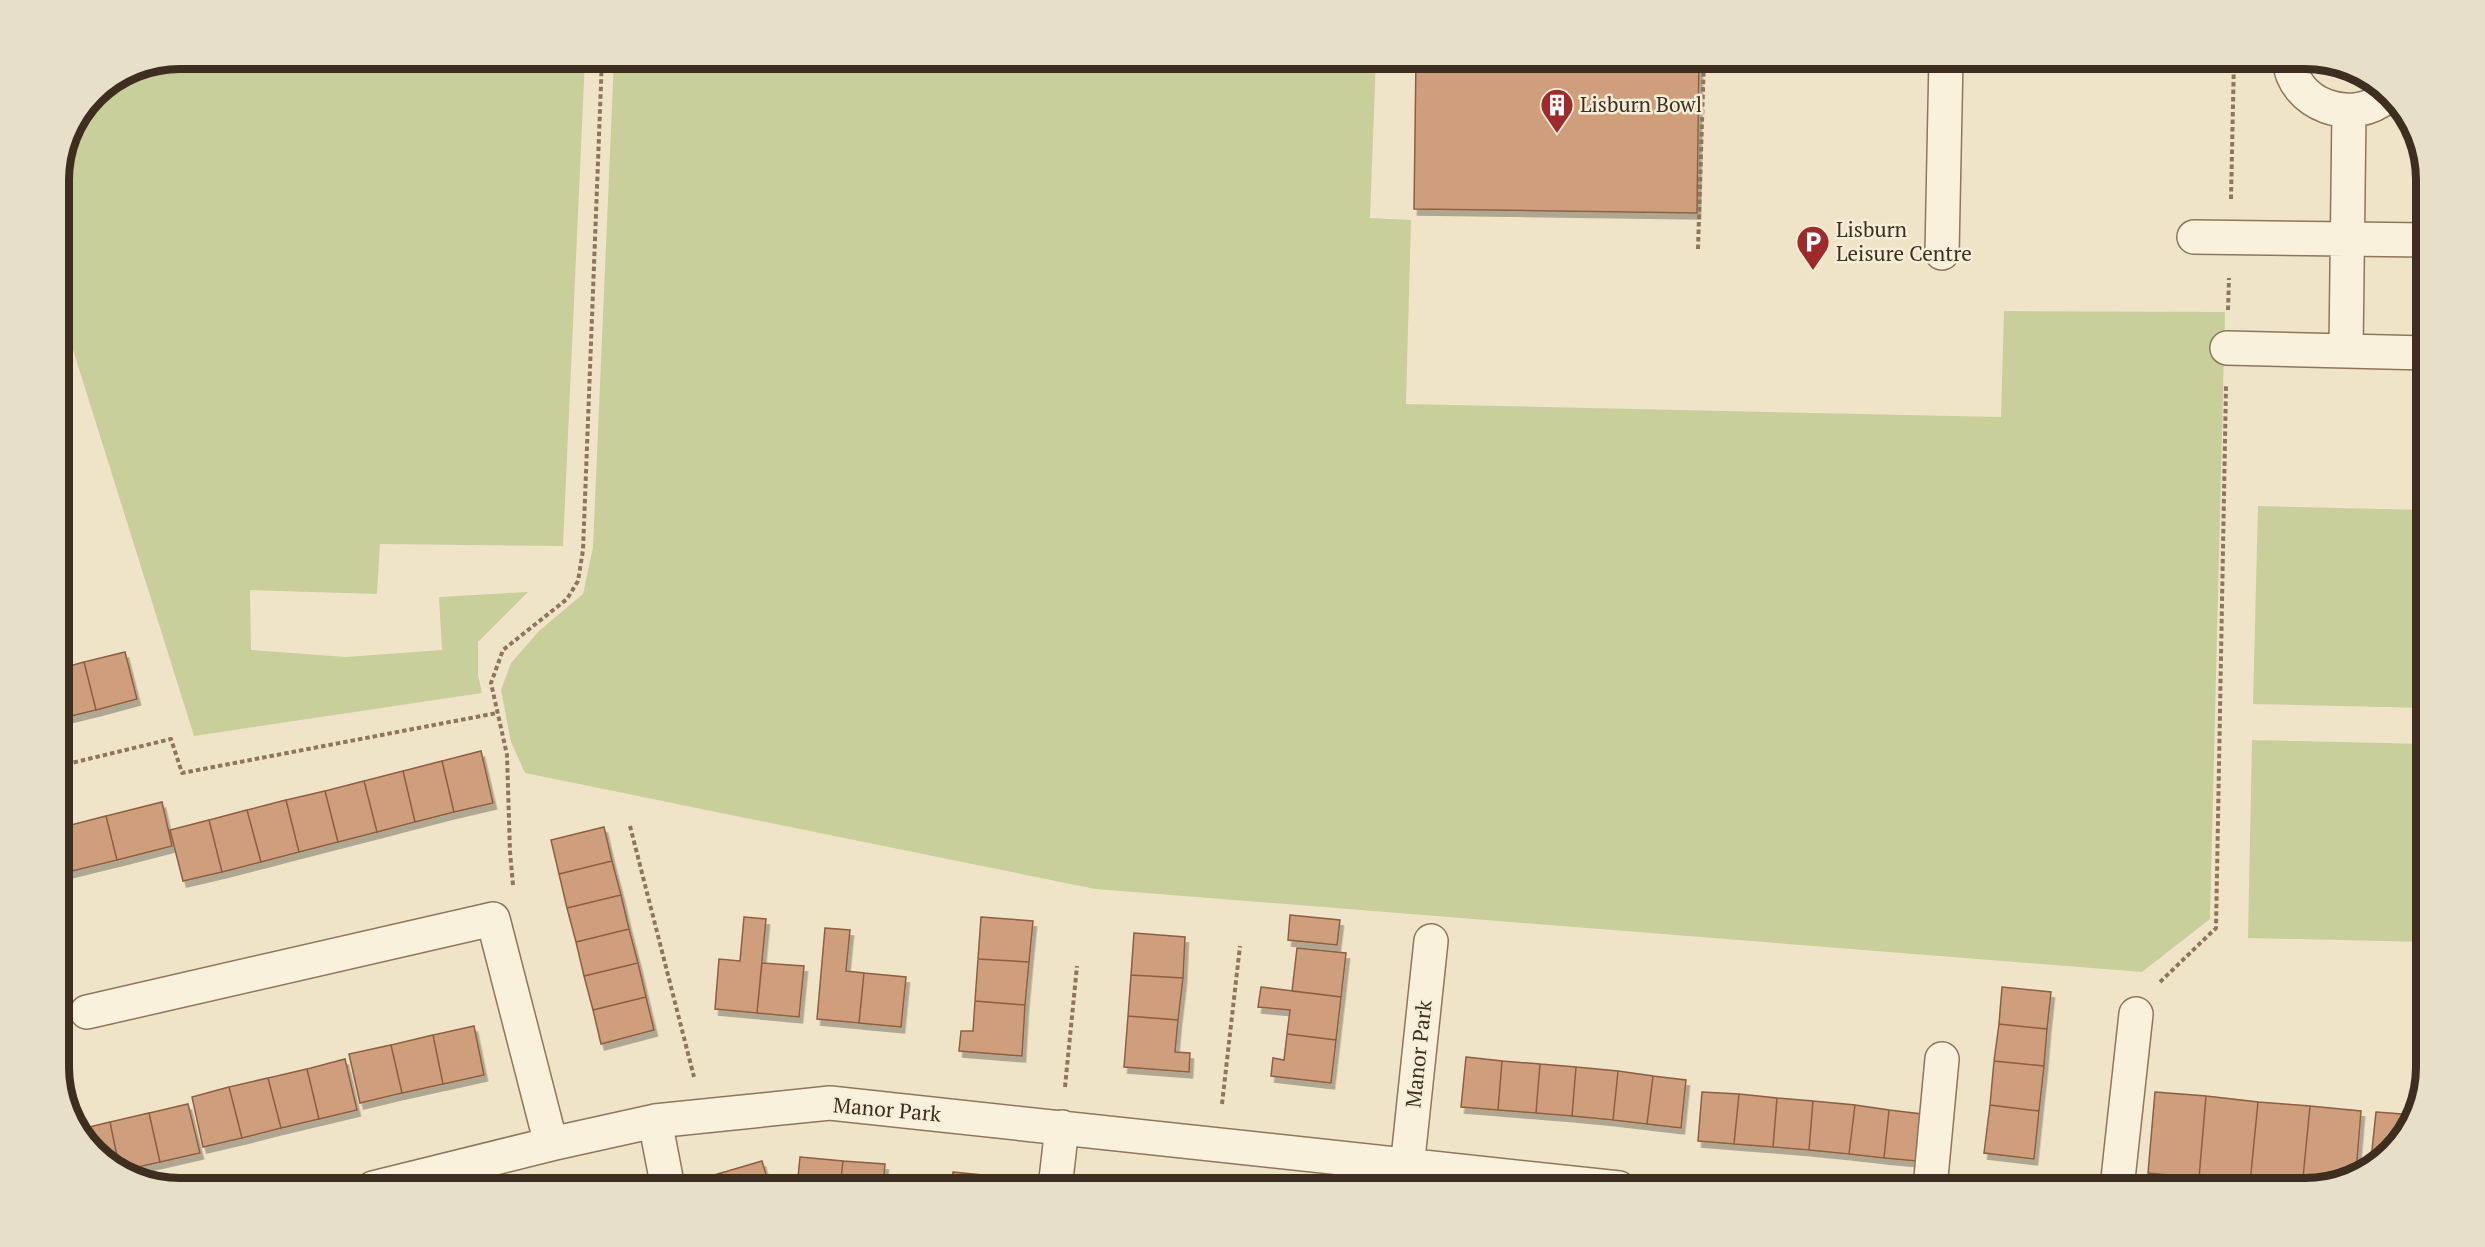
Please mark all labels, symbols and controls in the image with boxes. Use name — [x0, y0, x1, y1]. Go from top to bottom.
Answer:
building icon: Lisburn Bowl — [1539, 87, 1575, 134]
place label: Lisburn Bowl — [1580, 90, 1702, 118]
place label: Lisburn Leisure Centre — [1836, 215, 1972, 267]
parking icon: Lisburn Leisure Centre — [1795, 224, 1831, 271]
street label: Manor Park — [1398, 999, 1438, 1109]
street label: Manor Park — [832, 1090, 942, 1128]

